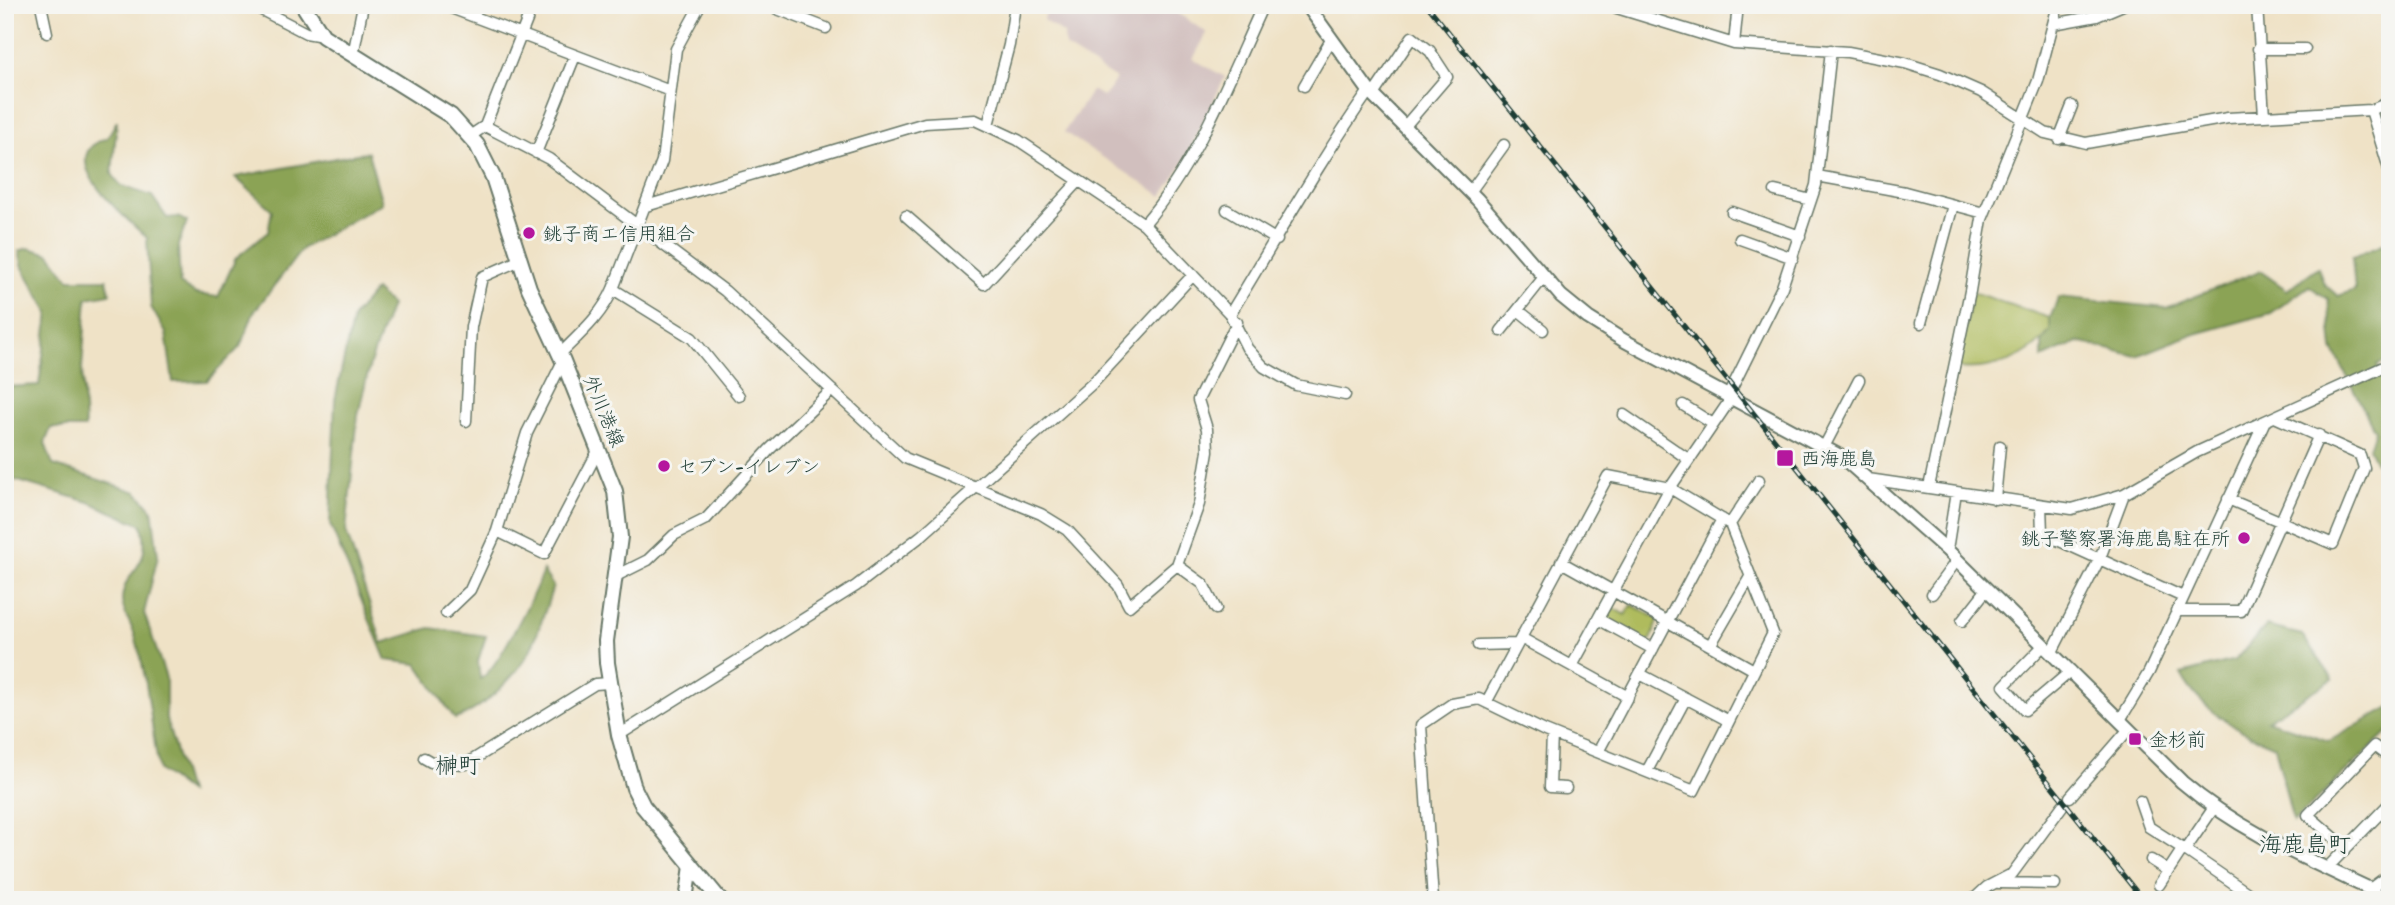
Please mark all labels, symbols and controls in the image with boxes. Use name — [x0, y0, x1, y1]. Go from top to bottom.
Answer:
place label: 銚子商エ信用組合 — [543, 221, 695, 246]
marker: 銚子商エ信用組合 — [521, 225, 537, 241]
street label: 外川港線 — [578, 371, 630, 451]
place label: 西海鹿島 — [1801, 446, 1877, 471]
marker: 西海鹿島 — [1775, 448, 1795, 468]
place label: セブン-イレブン — [678, 454, 820, 479]
marker: セブン-イレブン — [656, 458, 672, 474]
place label: 銚子警察署海鹿島駐在所 — [2021, 526, 2230, 551]
marker: 銚子警察署海鹿島駐在所 — [2236, 530, 2252, 546]
place label: 金杉前 — [2149, 727, 2206, 752]
marker: 金杉前 — [2127, 731, 2143, 747]
district label: 榊町 — [435, 750, 481, 780]
district label: 海鹿島町 — [2259, 829, 2351, 859]

